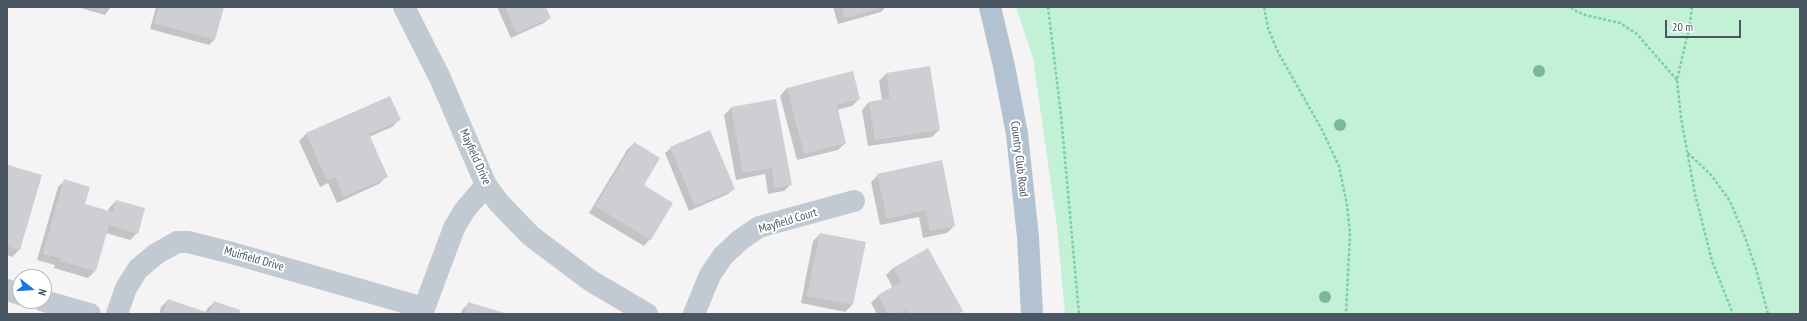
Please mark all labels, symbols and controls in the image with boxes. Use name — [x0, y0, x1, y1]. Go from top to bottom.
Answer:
scale bar — [1667, 12, 1743, 38]
text: 20 m — [1672, 19, 1693, 34]
street label: Country Club Road — [1007, 120, 1031, 198]
street label: Mayfield Drive — [456, 127, 494, 187]
street label: Mayfield Court — [757, 205, 819, 237]
street label: Muirfield Drive — [223, 244, 285, 274]
north arrow — [12, 269, 52, 309]
text: N — [35, 287, 50, 297]

